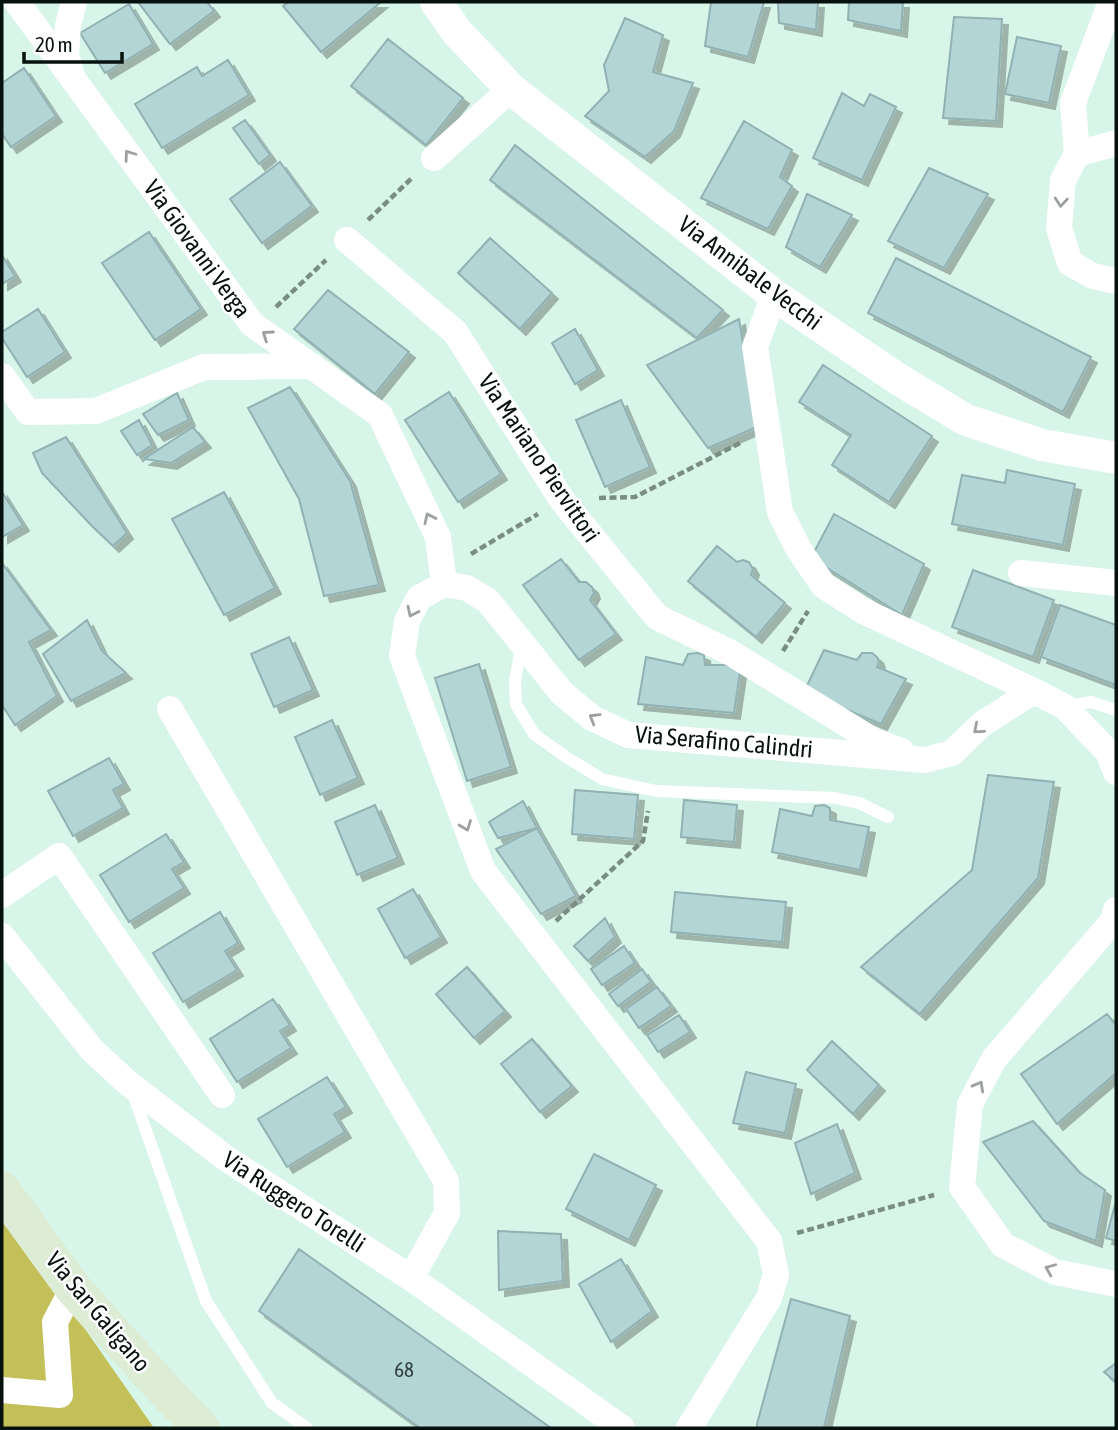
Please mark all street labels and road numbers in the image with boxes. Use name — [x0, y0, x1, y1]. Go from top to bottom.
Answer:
street label: Via Giovanni Verga — [139, 175, 256, 323]
street label: Via Annibale Vecchi — [674, 210, 827, 335]
street label: Via Mariano Piervittori — [473, 369, 606, 547]
street label: Via Serafino Calindri — [634, 720, 814, 763]
street label: Via Ruggero Torelli — [218, 1146, 370, 1258]
street label: Via San Galigano — [41, 1246, 156, 1377]

